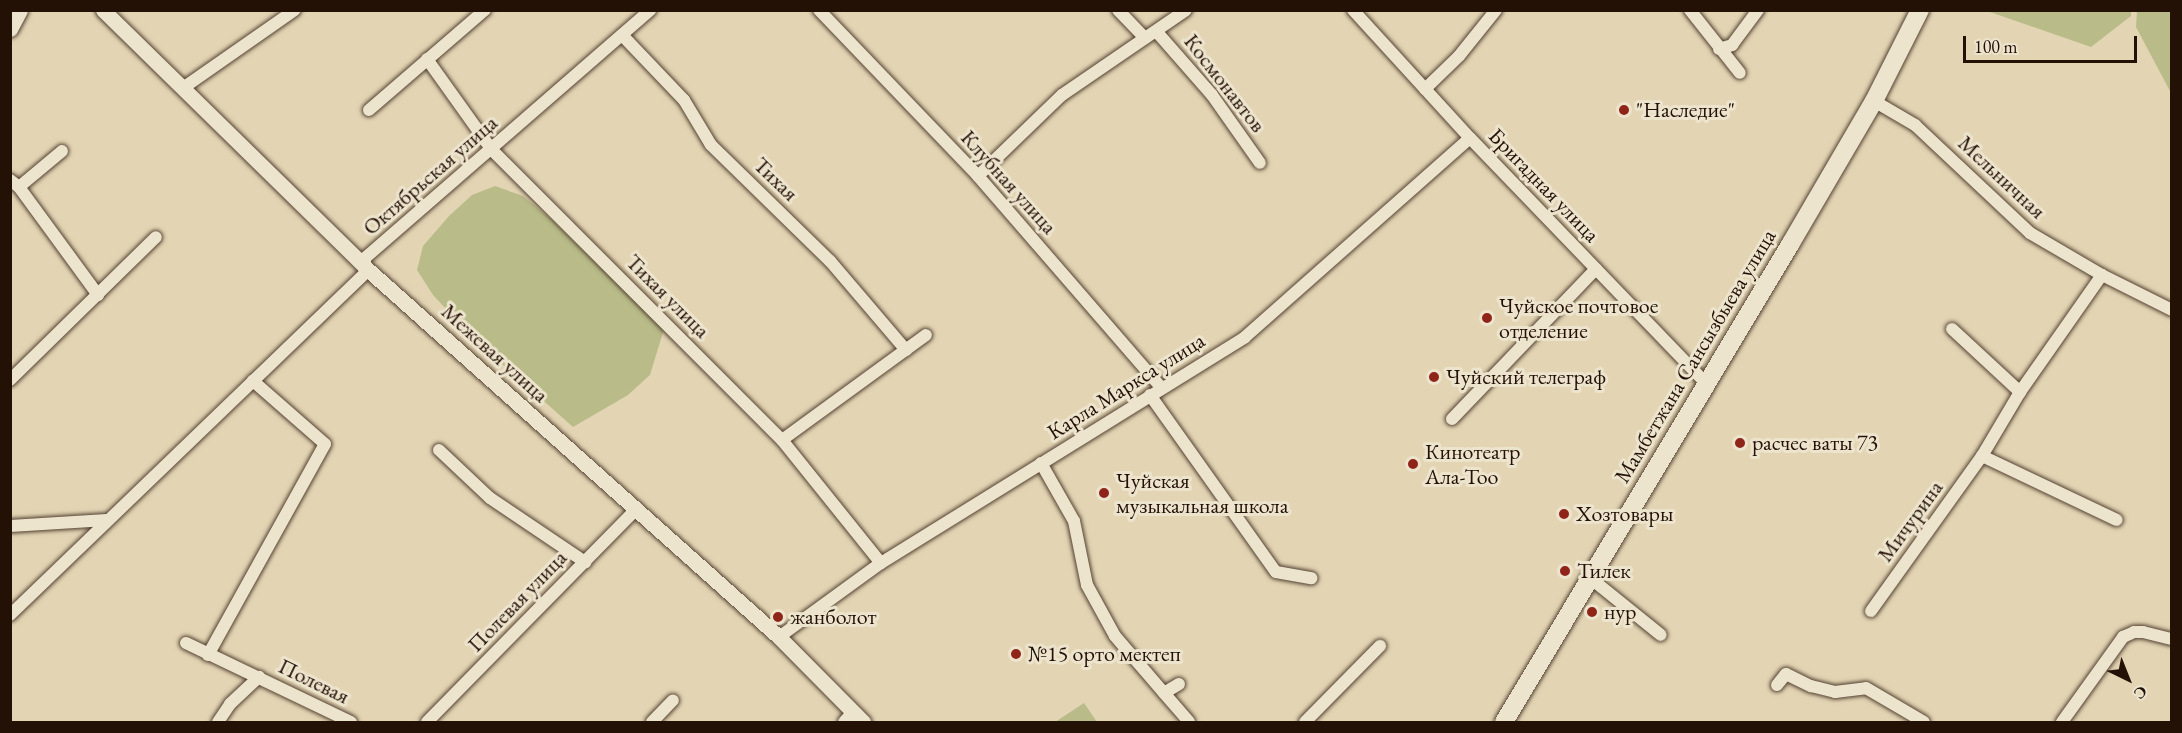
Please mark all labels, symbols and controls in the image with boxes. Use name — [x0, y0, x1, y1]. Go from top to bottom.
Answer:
scale bar — [1966, 24, 2140, 62]
street label: Космонавтов — [1178, 29, 1272, 137]
text: 100 m — [1974, 35, 2018, 58]
place label: "Наследие" — [1636, 97, 1735, 123]
marker: "Наследие" — [1617, 103, 1631, 117]
street label: Октябрьская улица — [357, 109, 503, 241]
street label: Бригадная улица — [1483, 122, 1605, 248]
street label: Клубная улица — [955, 124, 1063, 240]
street label: Мельничная — [1953, 130, 2051, 224]
street label: Тихая — [748, 151, 804, 207]
street label: Мамбетжана Сансызбыева улица — [1609, 224, 1781, 488]
street label: Тихая улица — [621, 249, 715, 343]
place label: Чуйское почтовое отделение — [1499, 292, 1658, 344]
street label: Межевая улица — [436, 298, 554, 408]
marker: Чуйское почтовое отделение — [1480, 311, 1494, 325]
street label: Карла Маркса улица — [1042, 327, 1210, 445]
place label: Чуйский телеграф — [1446, 364, 1606, 390]
marker: Чуйский телеграф — [1427, 370, 1441, 384]
place label: расчес ваты 73 — [1752, 430, 1878, 456]
marker: расчес ваты 73 — [1733, 436, 1747, 450]
place label: Кинотеатр Ала-Тоо — [1425, 438, 1520, 490]
marker: Кинотеатр Ала-Тоо — [1406, 457, 1420, 471]
place label: Чуйская музыкальная школа — [1116, 467, 1288, 518]
street label: Мичурина — [1872, 475, 1948, 567]
marker: Чуйская музыкальная школа — [1097, 486, 1111, 500]
place label: Хозтовары — [1576, 501, 1673, 527]
marker: Хозтовары — [1557, 507, 1571, 521]
street label: Полевая улица — [462, 545, 572, 657]
place label: Тилек — [1577, 558, 1631, 584]
marker: Тилек — [1558, 564, 1572, 578]
place label: нур — [1604, 599, 1637, 625]
place label: жанболот — [790, 604, 877, 630]
marker: нур — [1585, 605, 1599, 619]
marker: жанболот — [771, 610, 785, 624]
place label: №15 орто мектеп — [1028, 641, 1181, 667]
marker: №15 орто мектеп — [1009, 647, 1023, 661]
north arrow — [2098, 649, 2158, 709]
street label: Полевая — [274, 653, 354, 709]
text: С — [2129, 681, 2152, 704]

